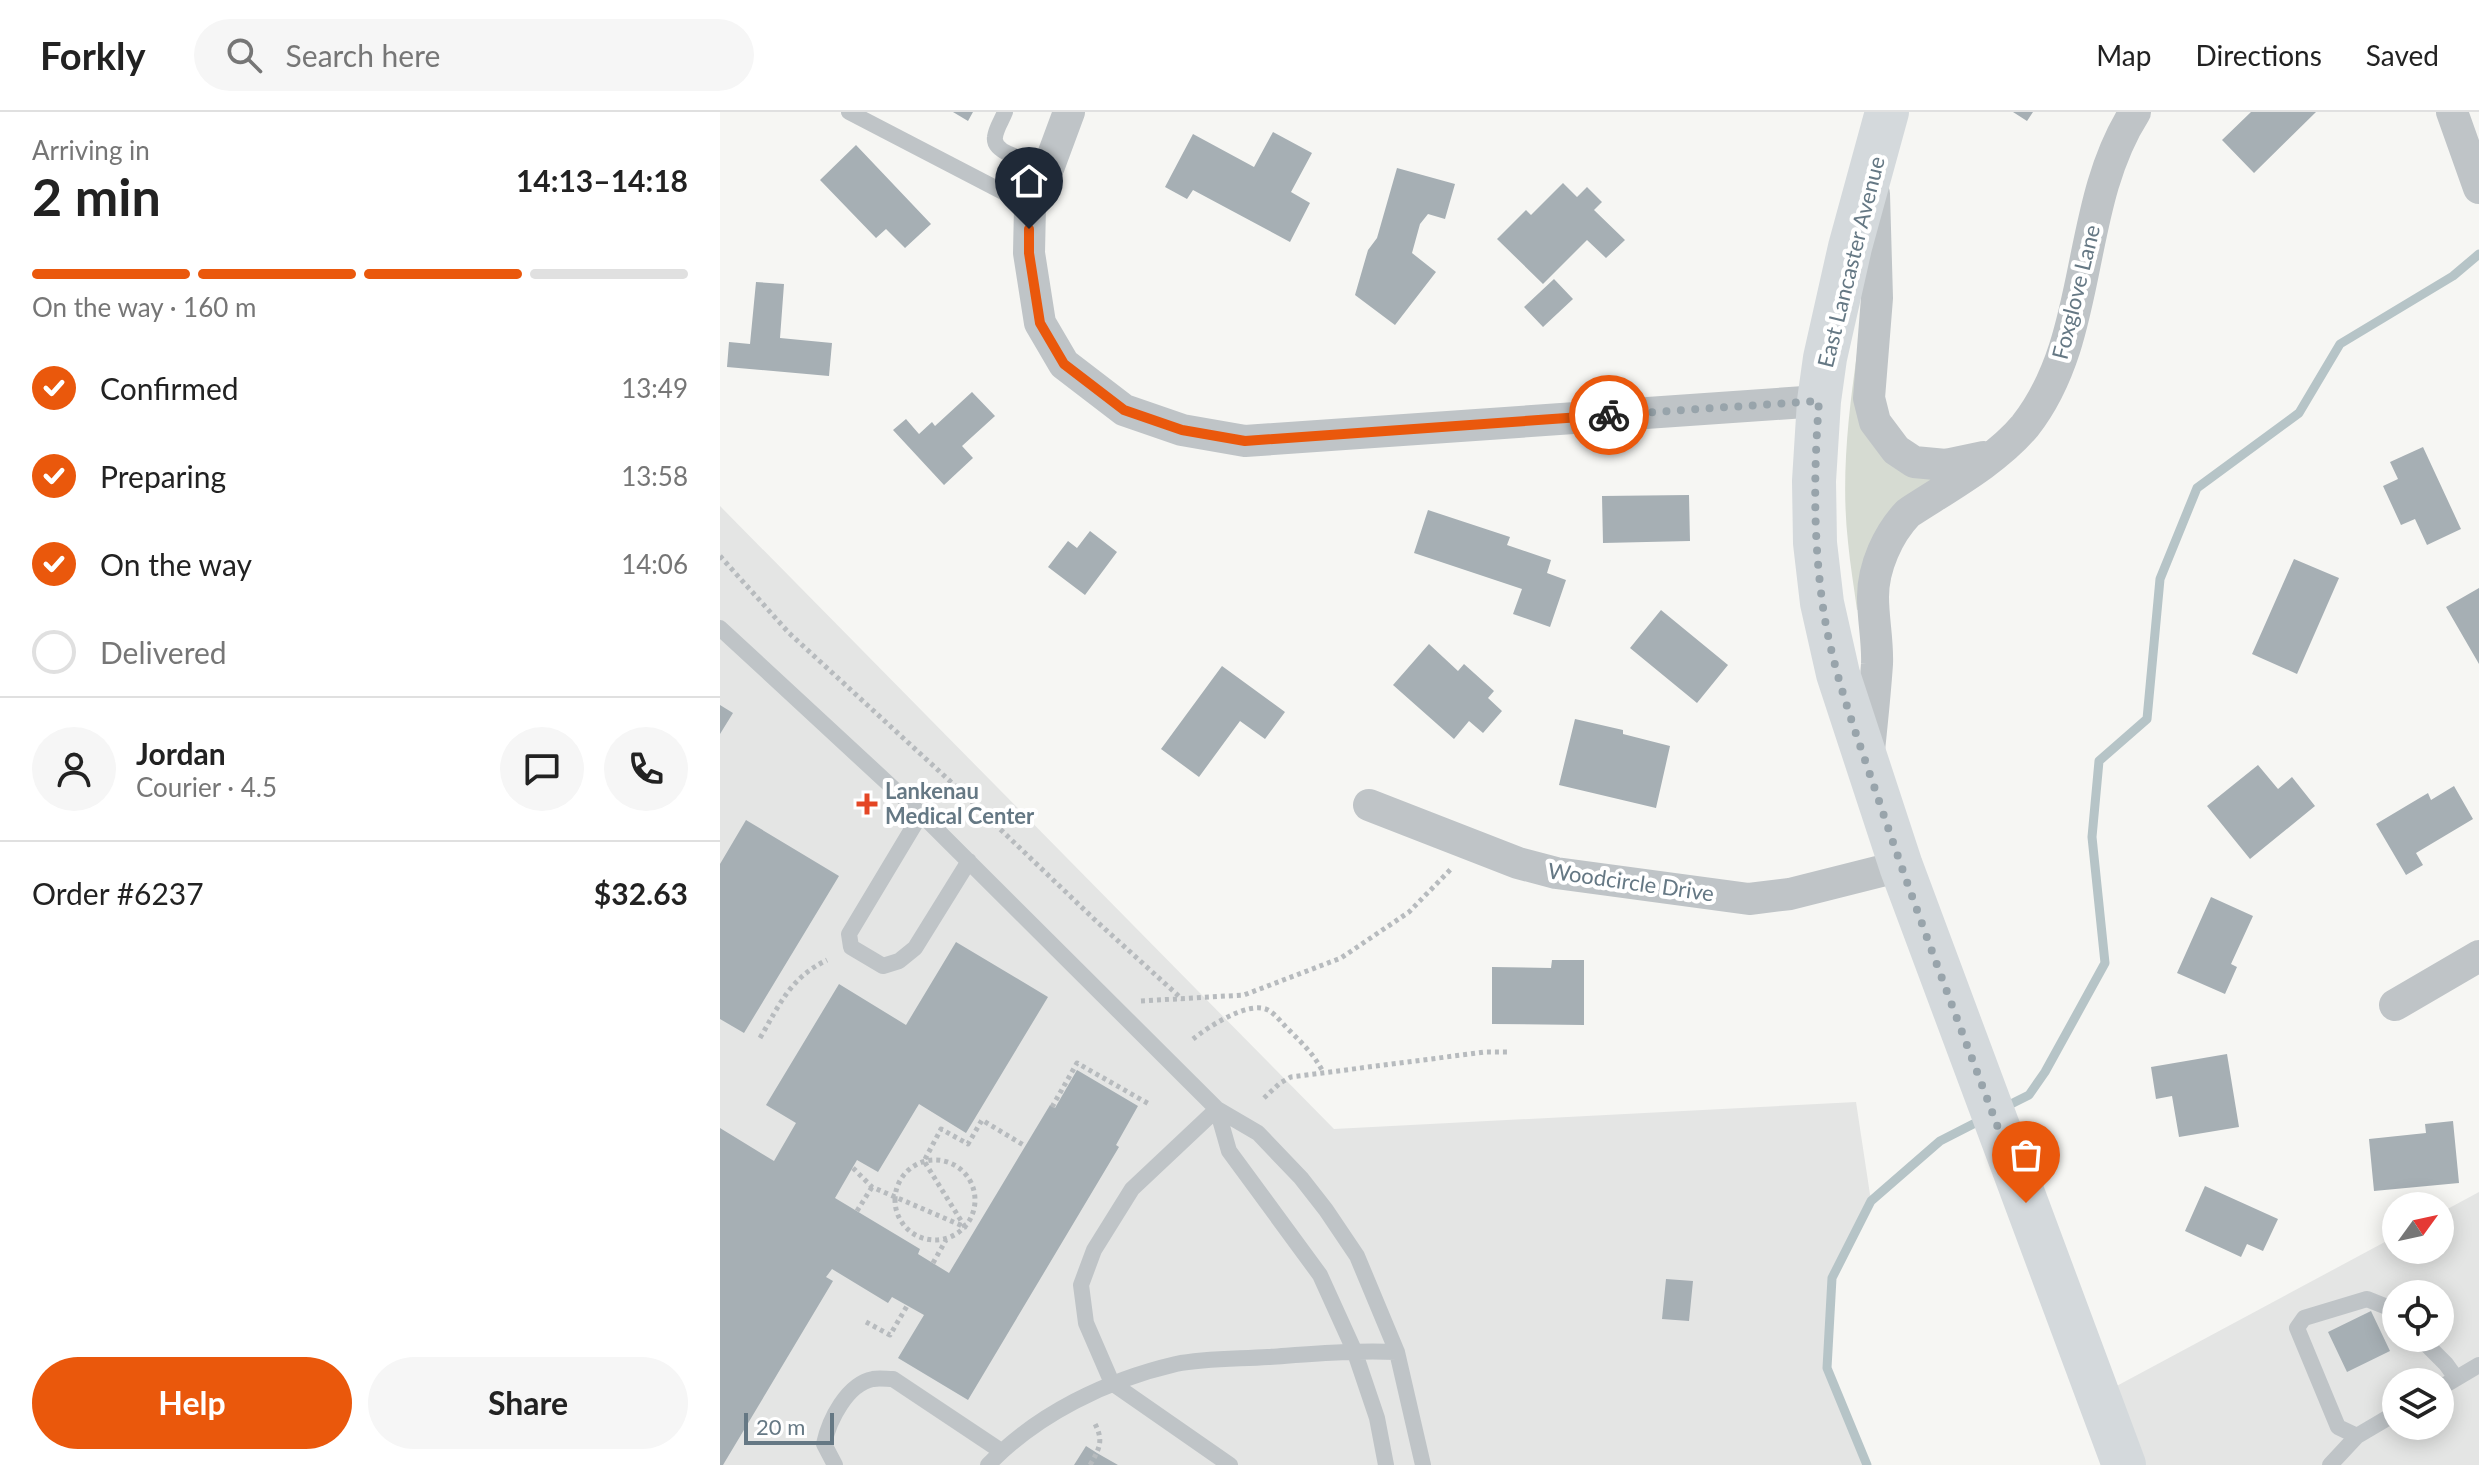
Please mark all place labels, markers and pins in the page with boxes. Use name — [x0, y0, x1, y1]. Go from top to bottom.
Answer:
pin — [995, 147, 1063, 229]
place label: Lankenau Medical Center — [885, 777, 1035, 829]
marker: Lankenau Medical Center — [856, 793, 878, 815]
pin — [1992, 1121, 2060, 1203]

